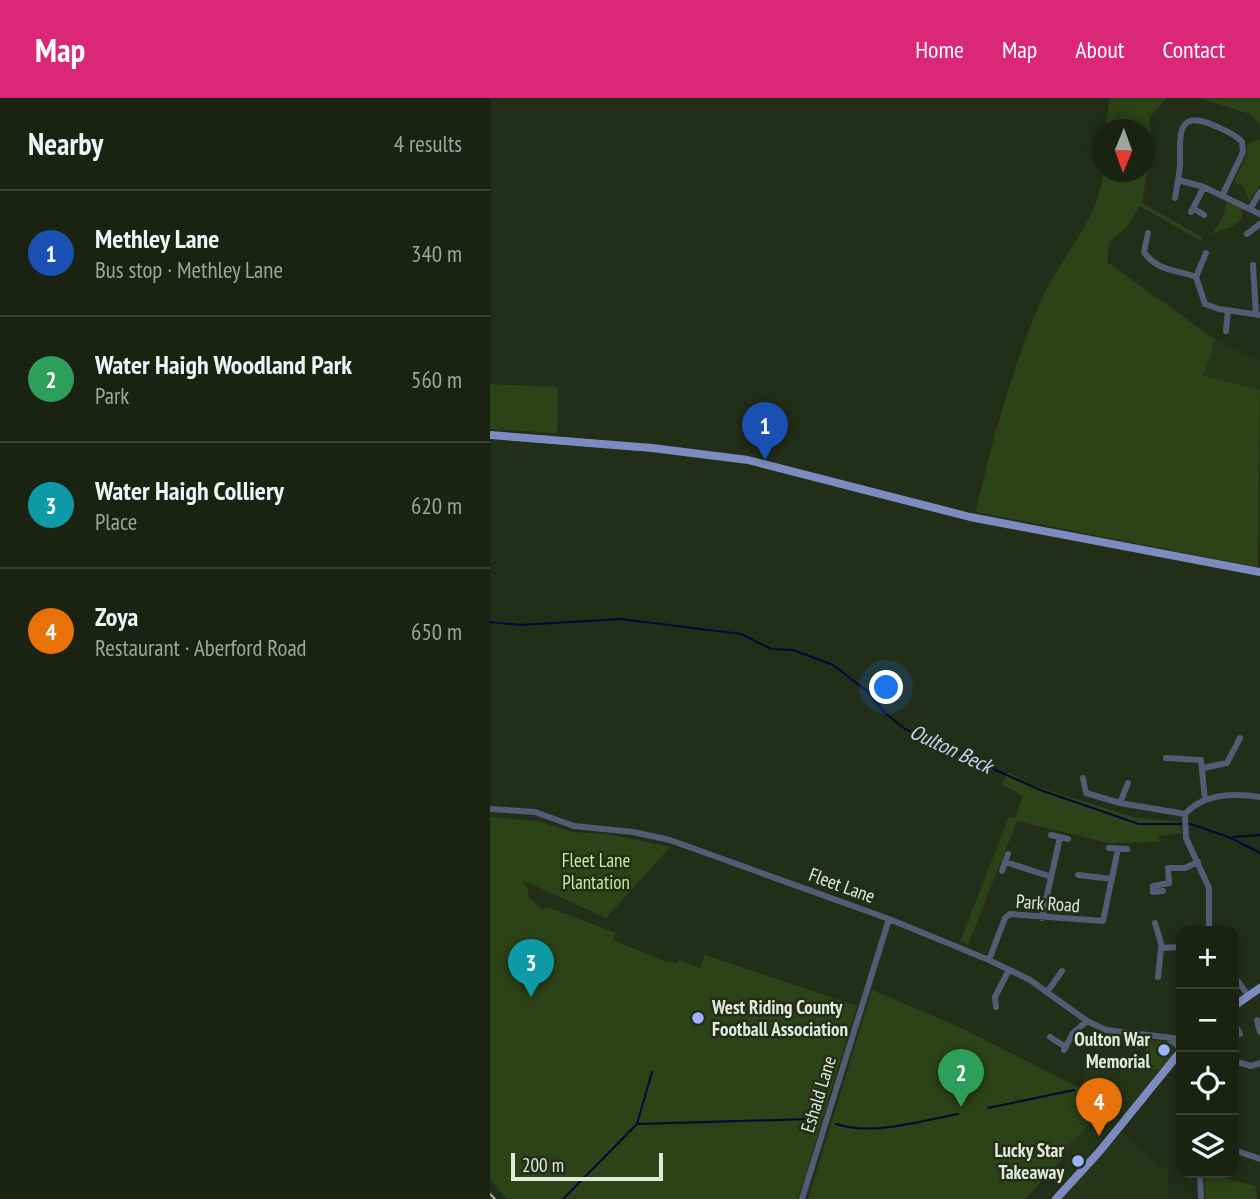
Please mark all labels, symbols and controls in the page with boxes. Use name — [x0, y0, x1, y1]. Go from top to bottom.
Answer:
text: Map — [35, 28, 85, 71]
text: Home — [915, 34, 964, 65]
text: Map — [1002, 34, 1037, 65]
text: About — [1075, 34, 1124, 65]
text: Contact — [1162, 34, 1225, 65]
north arrow — [1092, 119, 1155, 182]
text: Nearby — [28, 124, 103, 163]
text: 4 results — [394, 129, 462, 158]
text: Methley Lane — [95, 222, 219, 255]
text: 1 — [46, 239, 57, 268]
text: 340 m — [411, 239, 462, 268]
text: Bus stop · Methley Lane — [95, 255, 283, 284]
text: Water Haigh Woodland Park — [95, 348, 352, 381]
text: 2 — [46, 365, 57, 394]
text: 560 m — [411, 365, 462, 394]
text: Park — [95, 381, 129, 410]
pin: 1 — [742, 402, 788, 460]
text: Water Haigh Colliery — [95, 474, 284, 507]
text: 3 — [46, 491, 57, 520]
text: 620 m — [411, 491, 462, 520]
text: Place — [95, 507, 137, 536]
text: Zoya — [95, 600, 138, 633]
text: 4 — [46, 617, 57, 646]
text: 650 m — [411, 617, 462, 646]
text: Restaurant · Aberford Road — [95, 633, 307, 662]
your location — [869, 670, 903, 704]
water label: Oulton Beck — [906, 718, 999, 781]
park label: Fleet Lane Plantation — [562, 848, 630, 894]
street label: Fleet Lane — [806, 862, 878, 908]
street label: Park Road — [1015, 889, 1081, 917]
map controls — [1176, 926, 1239, 1178]
button: + — [1176, 926, 1239, 989]
pin: 3 — [508, 939, 554, 997]
button: − — [1176, 989, 1239, 1052]
place label: West Riding County Football Association — [711, 995, 848, 1041]
marker: West Riding County Football Association — [690, 1010, 706, 1026]
place label: Oulton War Memorial — [1074, 1027, 1150, 1073]
marker: Oulton War Memorial — [1156, 1042, 1172, 1058]
pin: 2 — [938, 1049, 984, 1107]
button: locate — [1176, 1052, 1239, 1115]
street label: Eshald Lane — [795, 1053, 841, 1135]
pin: 4 — [1076, 1078, 1122, 1136]
button: layers — [1176, 1115, 1239, 1178]
place label: Lucky Star Takeaway — [994, 1138, 1064, 1184]
scale bar — [511, 1150, 663, 1182]
text: 200 m — [522, 1153, 564, 1177]
marker: Lucky Star Takeaway — [1070, 1153, 1086, 1169]

